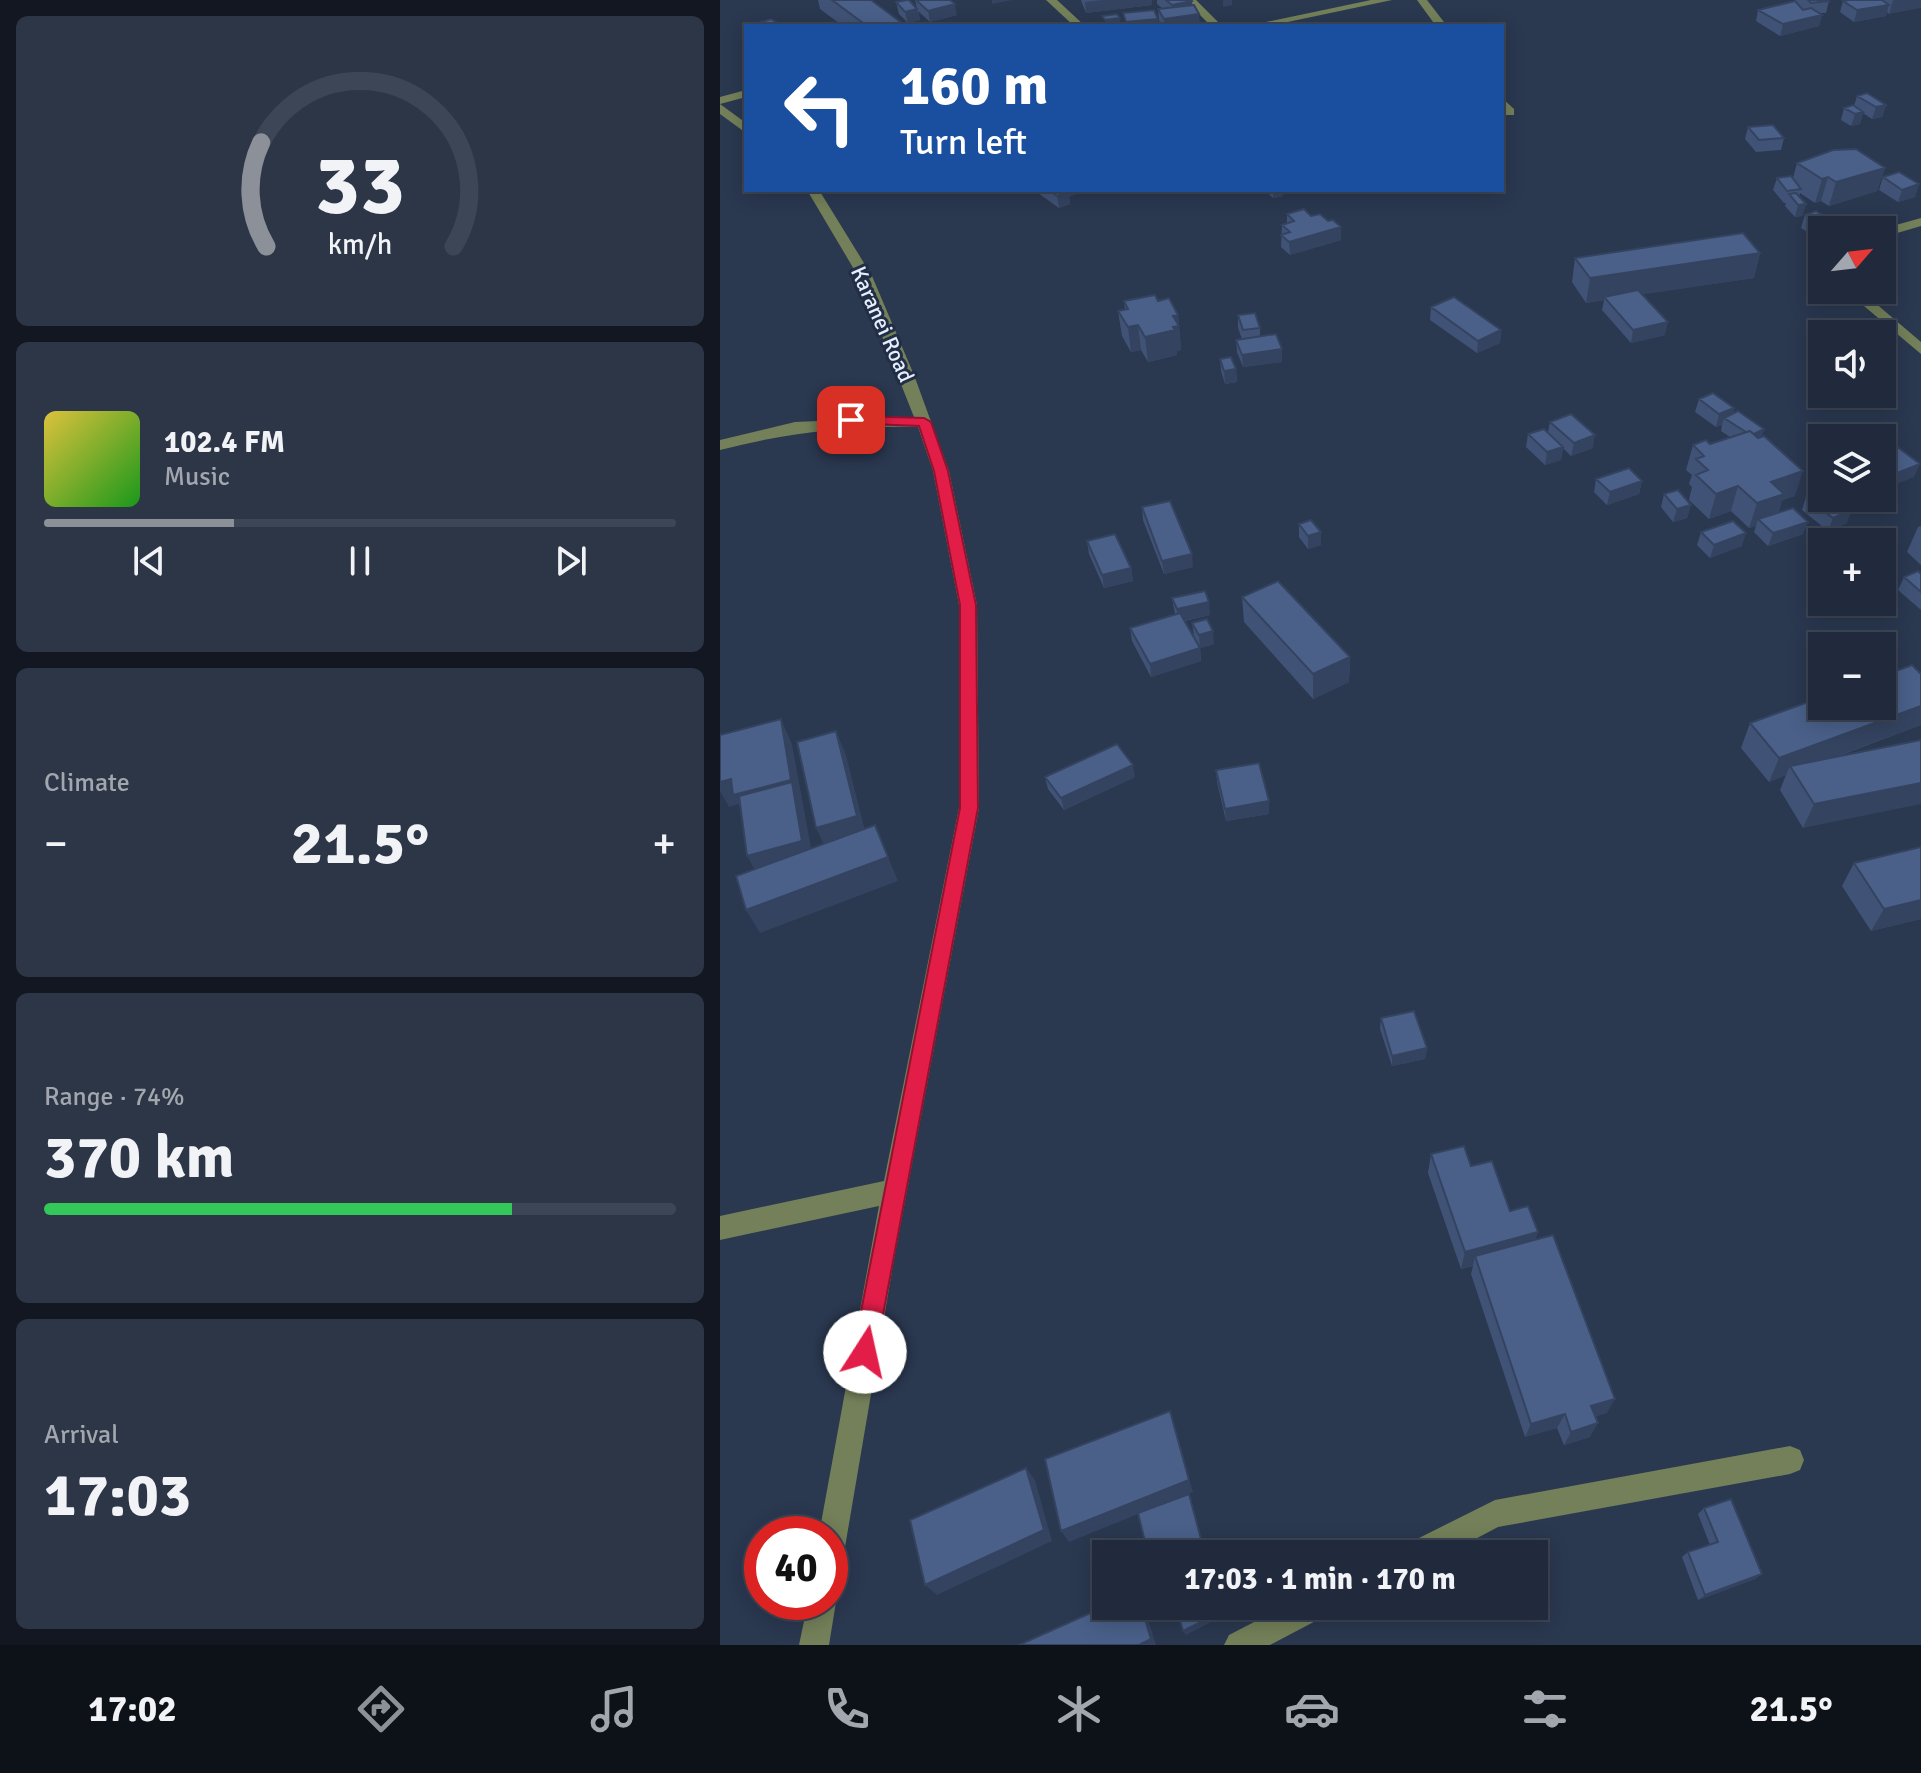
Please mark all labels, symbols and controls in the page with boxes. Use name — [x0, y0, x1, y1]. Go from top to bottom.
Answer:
text: 160 m — [900, 51, 1048, 120]
icon: left — [768, 56, 872, 160]
text: Turn left — [900, 120, 1027, 165]
text: 33 — [315, 134, 405, 236]
north arrow — [1808, 216, 1896, 304]
map controls — [1808, 216, 1896, 720]
text: km/h — [328, 227, 392, 262]
street label: Karanei Road — [845, 262, 920, 386]
button: sound — [1808, 320, 1896, 408]
pin — [817, 386, 885, 454]
icon: arrive — [829, 398, 873, 442]
text: 102.4 FM — [164, 424, 285, 461]
button: layers — [1808, 424, 1896, 512]
text: Music — [164, 461, 230, 493]
button: + — [1808, 528, 1896, 616]
icon: previous — [127, 539, 171, 583]
icon: pause — [338, 539, 382, 583]
icon: next — [549, 539, 593, 583]
button: − — [1808, 632, 1896, 720]
text: Climate — [44, 767, 130, 799]
text: 21.5° — [291, 807, 429, 881]
text: − — [44, 817, 68, 871]
text: + — [652, 817, 676, 871]
text: Range · 74% — [44, 1081, 185, 1113]
text: 370 km — [44, 1121, 234, 1195]
position arrow — [823, 1310, 907, 1394]
text: Arrival — [44, 1419, 119, 1451]
text: 17:03 — [44, 1459, 191, 1533]
speed limit sign: 40 — [744, 1516, 848, 1620]
text: 17:03 · 1 min · 170 m — [1184, 1561, 1456, 1598]
icon: directions — [353, 1681, 409, 1737]
icon: music — [586, 1681, 642, 1737]
icon: phone — [819, 1681, 875, 1737]
icon: climate — [1051, 1681, 1107, 1737]
icon: car — [1284, 1681, 1340, 1737]
icon: filters — [1517, 1681, 1573, 1737]
text: 17:02 — [88, 1687, 177, 1732]
text: 21.5° — [1750, 1687, 1833, 1732]

